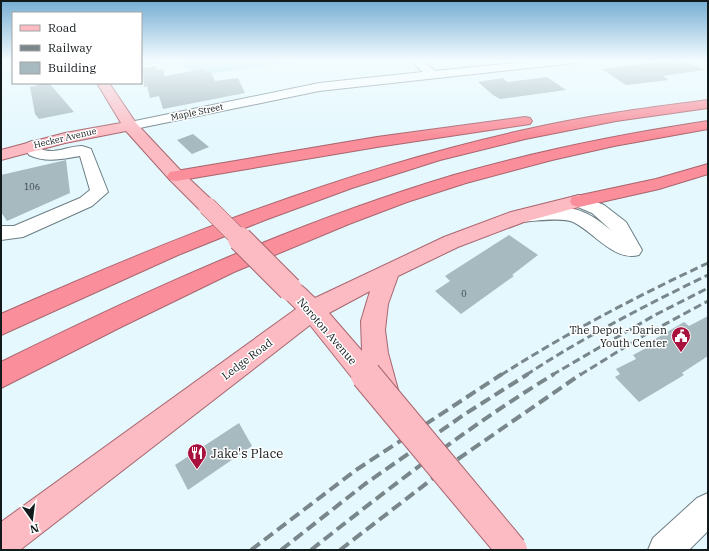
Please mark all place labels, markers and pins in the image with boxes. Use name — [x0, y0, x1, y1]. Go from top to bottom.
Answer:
place label: The Depot - Darien Youth Center — [569, 323, 667, 350]
public building icon: The Depot - Darien Youth Center — [670, 325, 692, 353]
restaurant icon: Jake's Place — [186, 442, 208, 470]
place label: Jake's Place — [211, 445, 283, 462]

